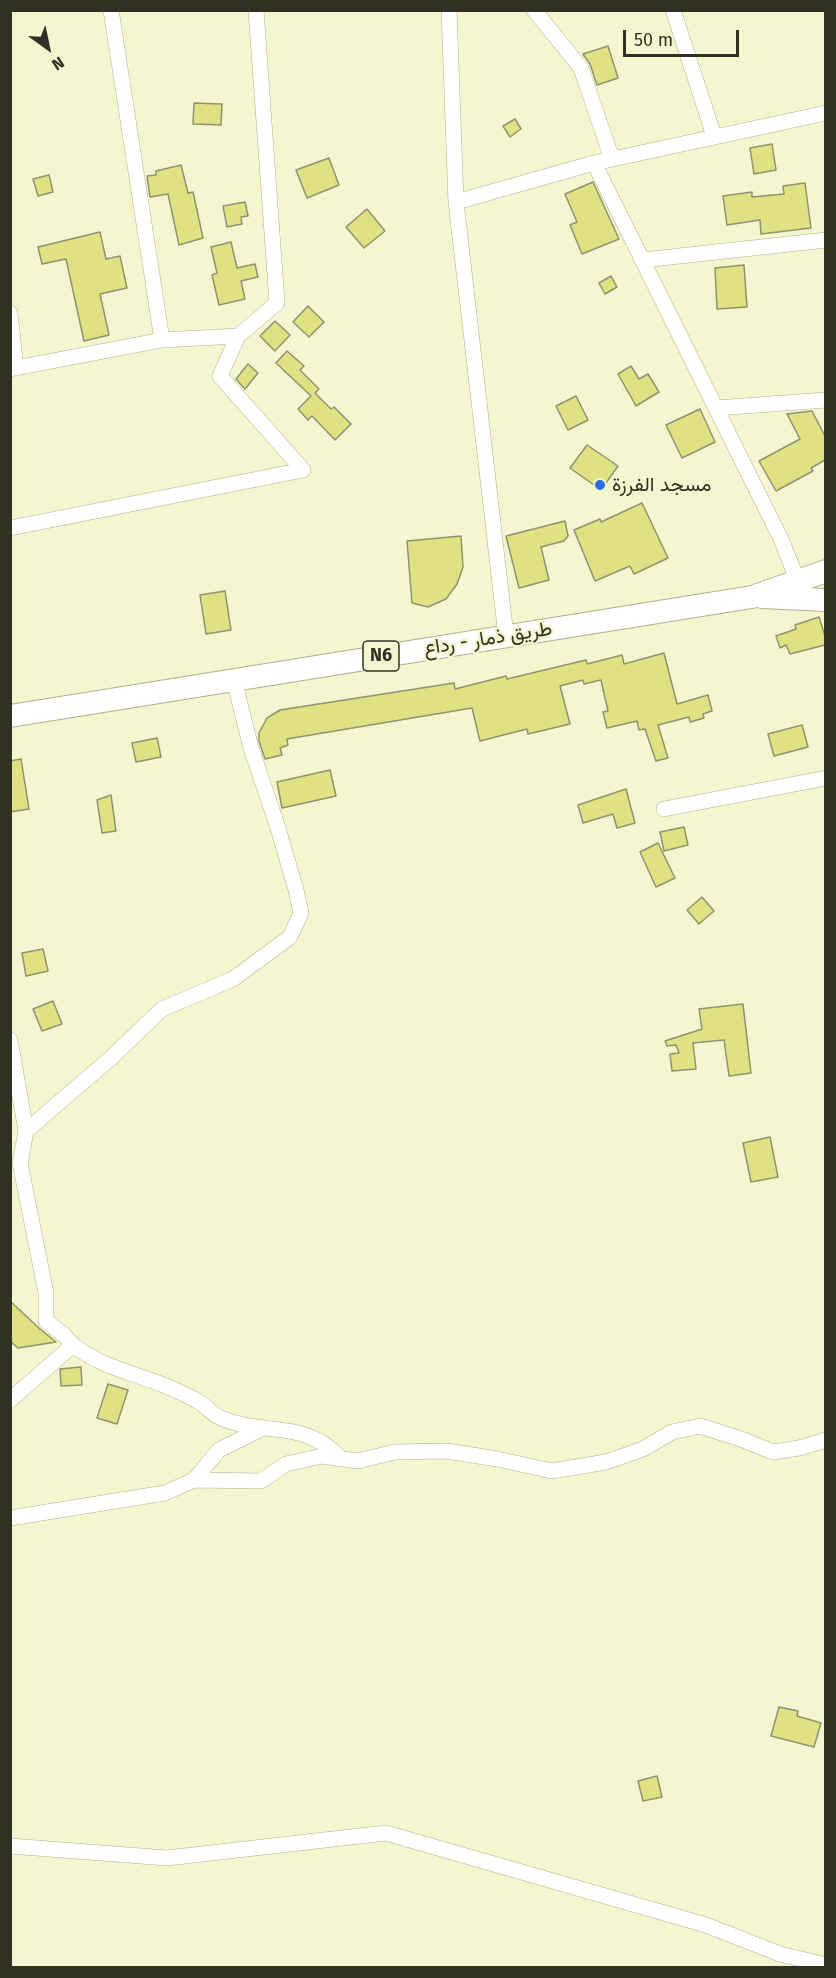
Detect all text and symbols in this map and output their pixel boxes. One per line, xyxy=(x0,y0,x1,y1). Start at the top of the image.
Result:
north arrow xyxy=(18,18,78,78)
scale bar xyxy=(626,18,742,56)
text: 50 m xyxy=(634,29,673,51)
text: N xyxy=(48,53,68,74)
place label: مسجد الفرزة xyxy=(612,473,711,497)
marker: مسجد الفرزة xyxy=(593,478,607,492)
street label: طريق ذمار - رداع xyxy=(422,617,554,661)
road number: N6 xyxy=(363,641,399,671)

